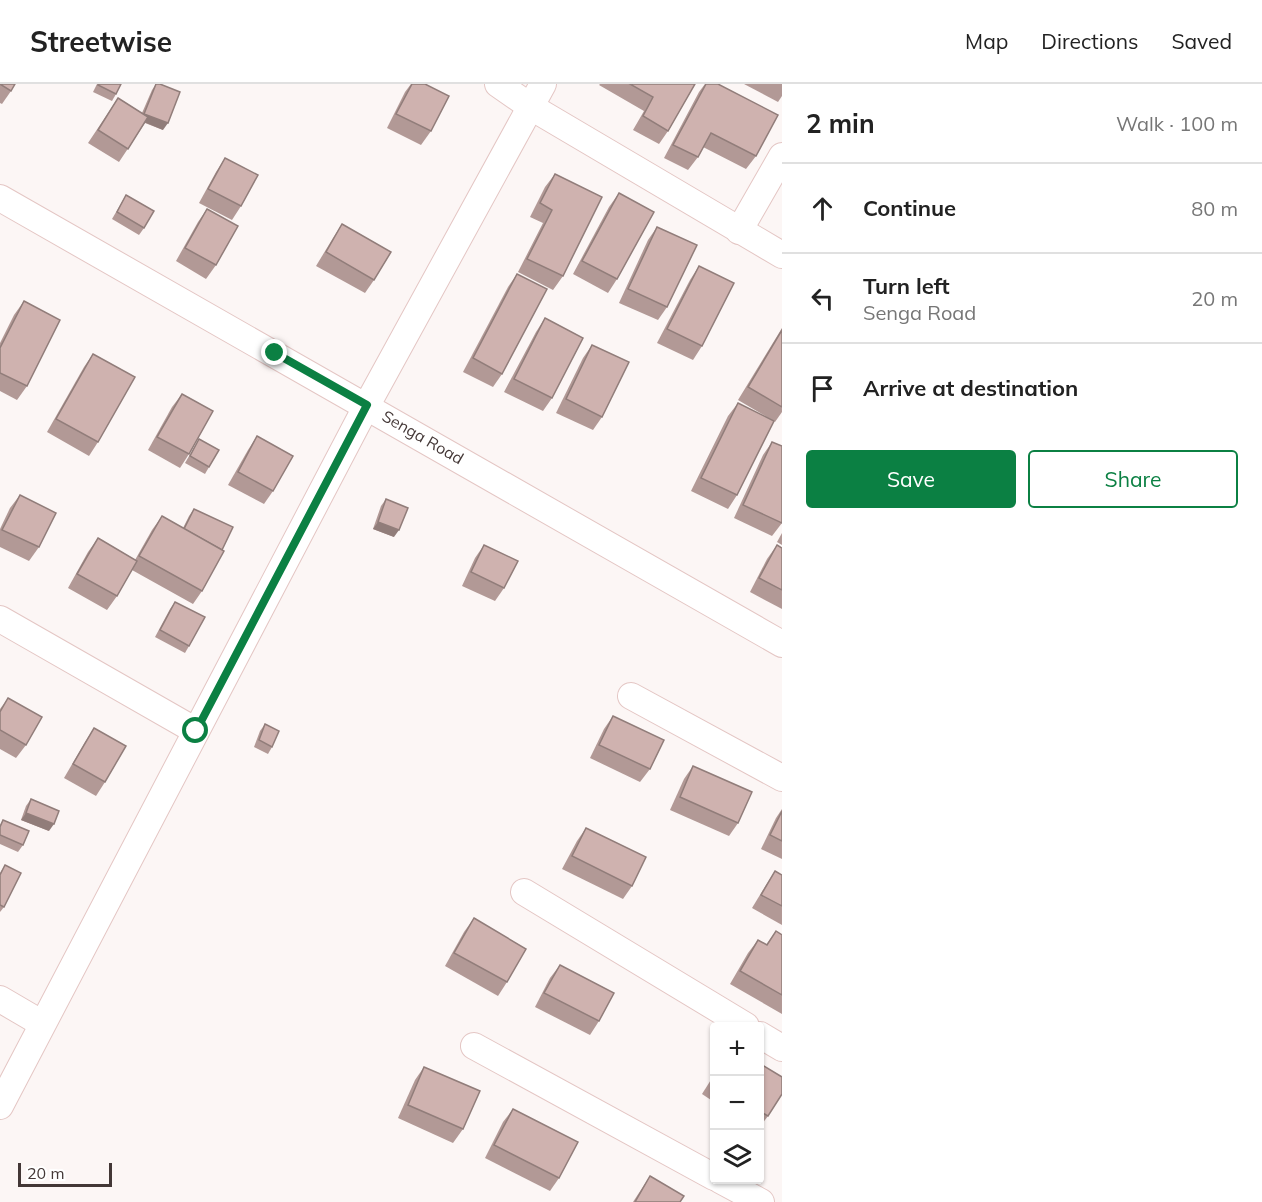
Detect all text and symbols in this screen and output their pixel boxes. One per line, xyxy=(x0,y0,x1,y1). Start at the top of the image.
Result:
text: Streetwise xyxy=(30,24,172,59)
text: Map xyxy=(965,28,1008,54)
text: Directions xyxy=(1041,28,1138,54)
text: Saved xyxy=(1171,28,1232,54)
text: 2 min xyxy=(806,107,875,140)
text: Walk · 100 m xyxy=(1116,111,1238,136)
icon: ahead xyxy=(806,192,839,225)
text: Continue xyxy=(863,194,956,222)
text: 80 m xyxy=(1191,196,1238,221)
text: Turn left xyxy=(863,272,950,300)
icon: left xyxy=(806,282,839,315)
text: 20 m xyxy=(1191,286,1238,311)
text: Senga Road xyxy=(863,300,976,325)
route end xyxy=(261,339,287,365)
icon: arrive xyxy=(806,372,839,405)
text: Arrive at destination xyxy=(863,374,1078,402)
street label: Senga Road xyxy=(379,406,467,468)
button: Save xyxy=(806,450,1016,508)
button: Share xyxy=(1028,450,1238,508)
route start xyxy=(182,717,208,743)
map controls xyxy=(710,1022,764,1184)
button: + xyxy=(710,1022,764,1076)
button: − xyxy=(710,1076,764,1130)
button: layers xyxy=(710,1130,764,1184)
scale bar xyxy=(18,1160,112,1188)
text: 20 m xyxy=(27,1163,64,1183)

